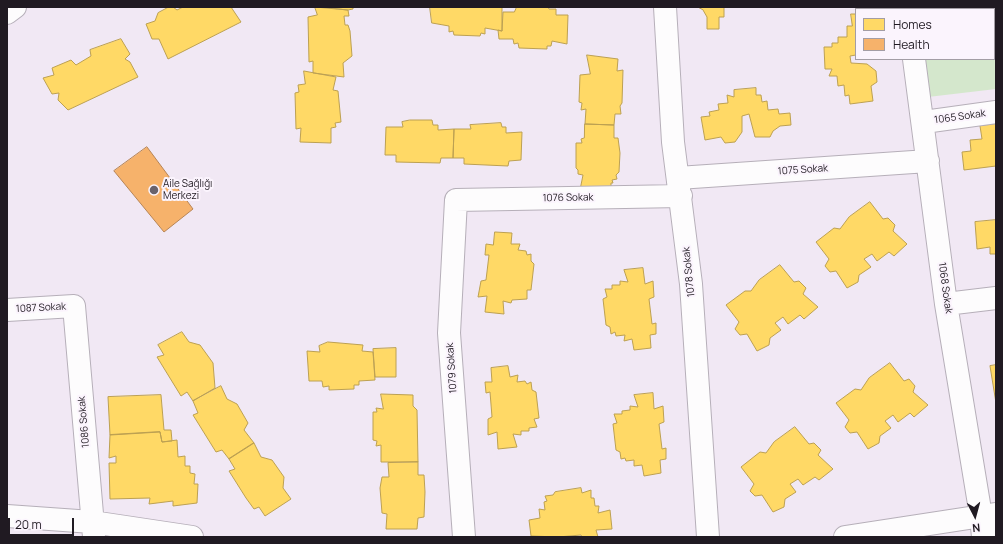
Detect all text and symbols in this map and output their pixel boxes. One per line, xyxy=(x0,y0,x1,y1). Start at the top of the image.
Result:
legend xyxy=(855,8,995,60)
text: Homes xyxy=(893,16,932,33)
text: Health xyxy=(893,36,930,53)
street label: 1065 Sokak xyxy=(934,107,986,127)
street label: 1075 Sokak xyxy=(777,162,829,178)
place label: Aile Sağlığı Merkezi xyxy=(163,178,212,202)
marker: Aile Sağlığı Merkezi xyxy=(148,184,160,196)
street label: 1076 Sokak xyxy=(543,192,593,204)
street label: 1078 Sokak xyxy=(680,246,698,298)
street label: 1068 Sokak xyxy=(935,262,955,314)
street label: 1087 Sokak xyxy=(16,301,66,315)
street label: 1079 Sokak xyxy=(444,342,460,394)
street label: 1086 Sokak xyxy=(76,396,92,448)
north arrow xyxy=(955,496,995,536)
scale bar xyxy=(10,510,76,536)
text: 20 m xyxy=(15,516,42,533)
text: N xyxy=(972,521,981,536)

